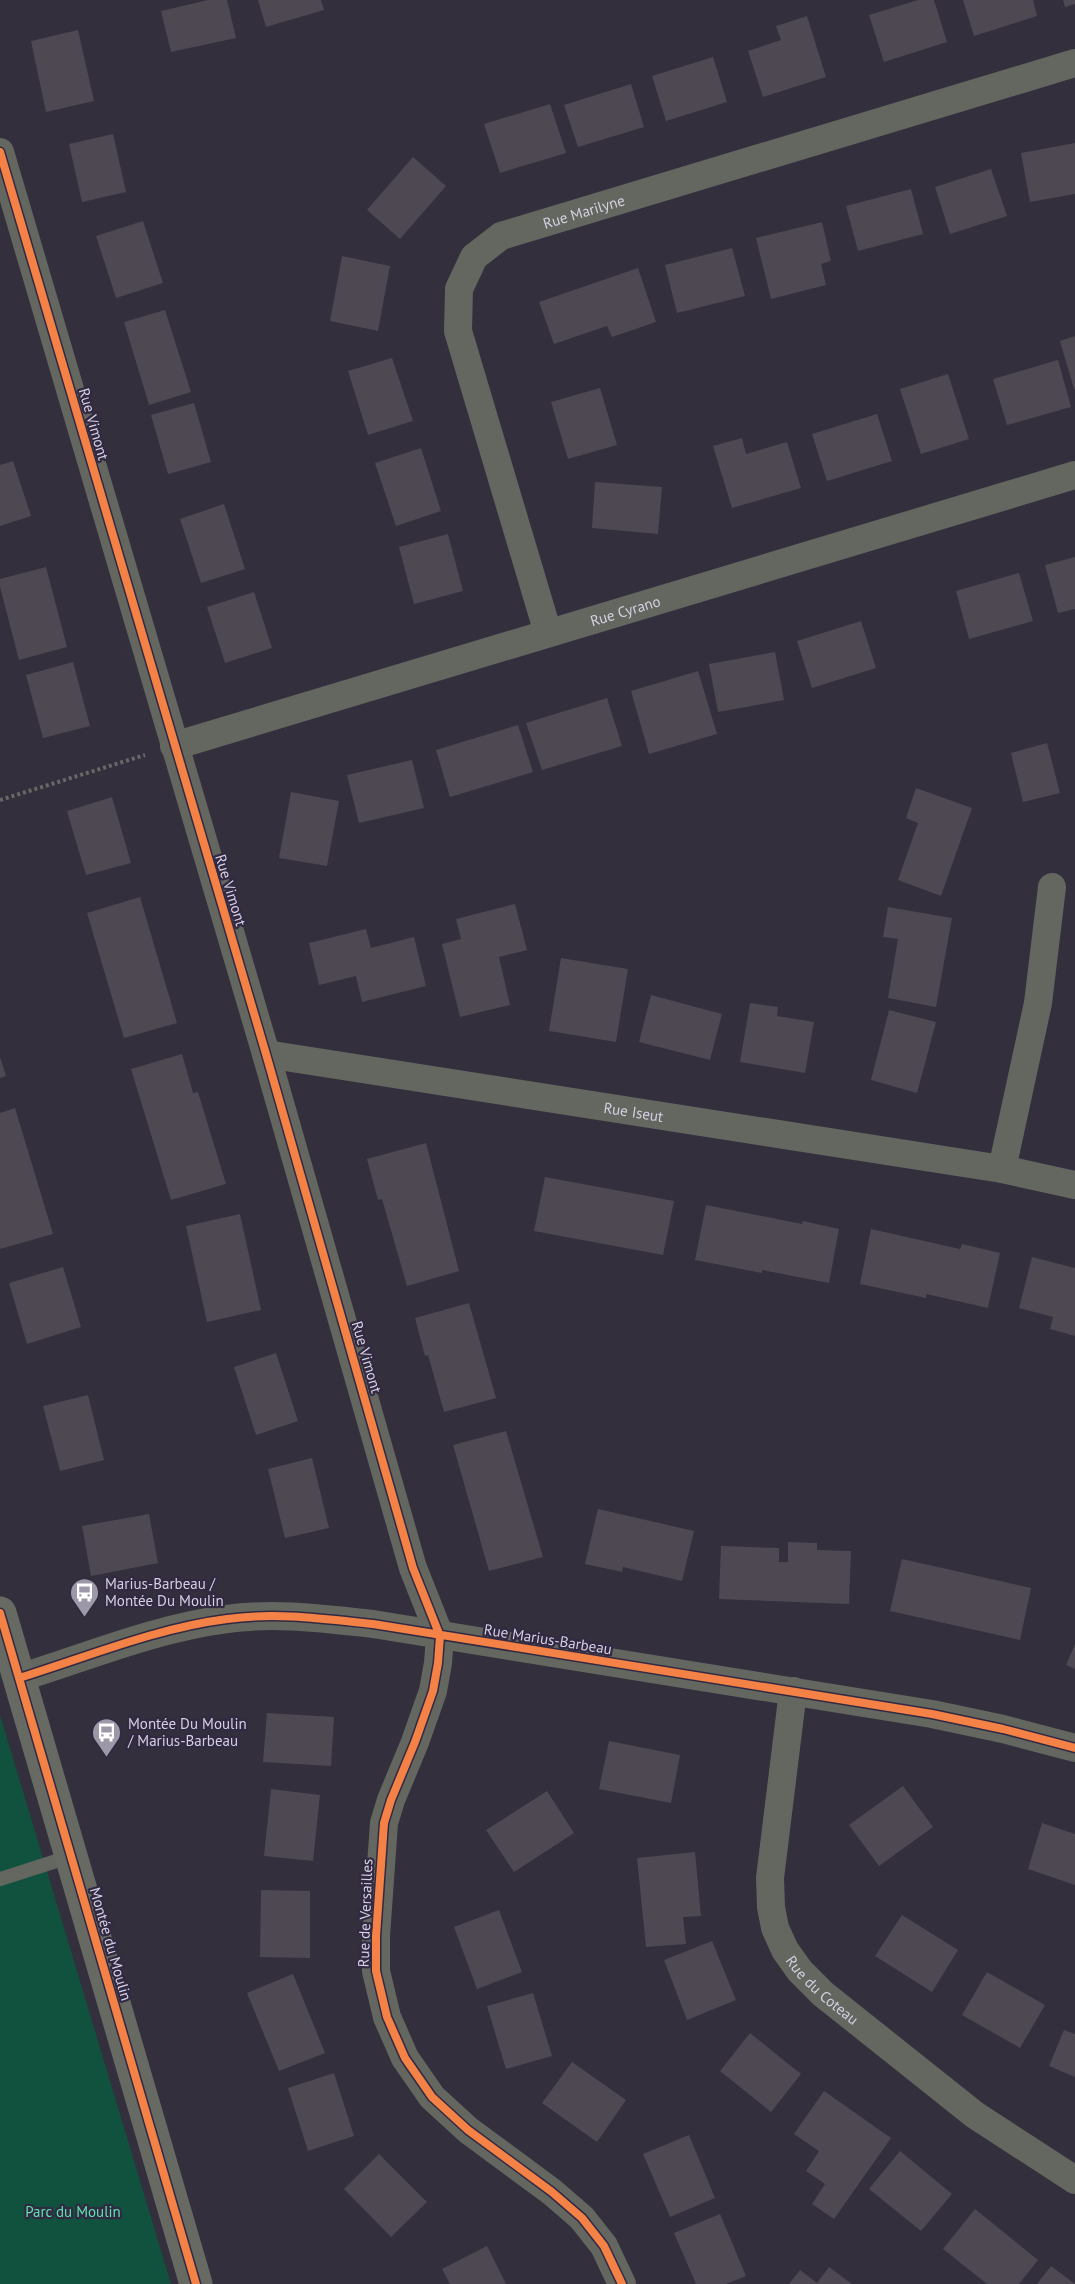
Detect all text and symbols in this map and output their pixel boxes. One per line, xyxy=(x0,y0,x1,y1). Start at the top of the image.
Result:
street label: Rue Marilyne xyxy=(541,190,627,232)
street label: Rue Vimont xyxy=(75,386,113,462)
street label: Rue Cyrano xyxy=(588,591,662,630)
street label: Rue Vimont xyxy=(211,852,251,928)
street label: Rue Iseut xyxy=(602,1097,665,1125)
street label: Rue Vimont xyxy=(348,1319,386,1395)
place label: Marius-Barbeau / Montée Du Moulin xyxy=(105,1574,224,1610)
bus stop icon: Marius-Barbeau / Montée Du Moulin xyxy=(68,1576,100,1618)
street label: Rue Marius-Barbeau xyxy=(483,1620,613,1658)
place label: Montée Du Moulin / Marius-Barbeau xyxy=(127,1714,247,1750)
bus stop icon: Montée Du Moulin / Marius-Barbeau xyxy=(91,1716,123,1758)
street label: Rue de Versailles xyxy=(354,1858,376,1968)
street label: Montée du Moulin xyxy=(86,1885,136,2003)
street label: Rue du Coteau xyxy=(782,1951,863,2028)
park label: Parc du Moulin xyxy=(25,2202,121,2221)

